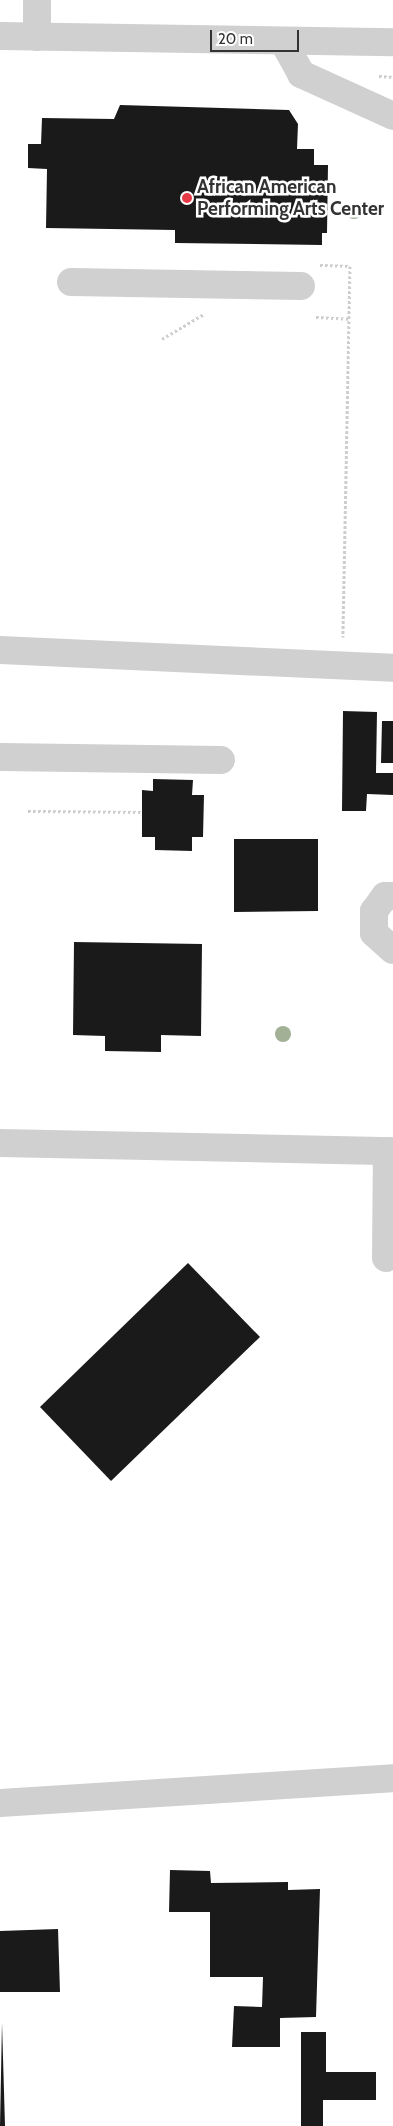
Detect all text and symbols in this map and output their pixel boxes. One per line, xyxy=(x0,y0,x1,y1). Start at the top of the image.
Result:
scale bar xyxy=(213,20,302,52)
text: 20 m xyxy=(218,30,253,48)
place label: African American Performing Arts Center xyxy=(197,176,384,220)
marker: African American Performing Arts Center xyxy=(181,192,193,204)

